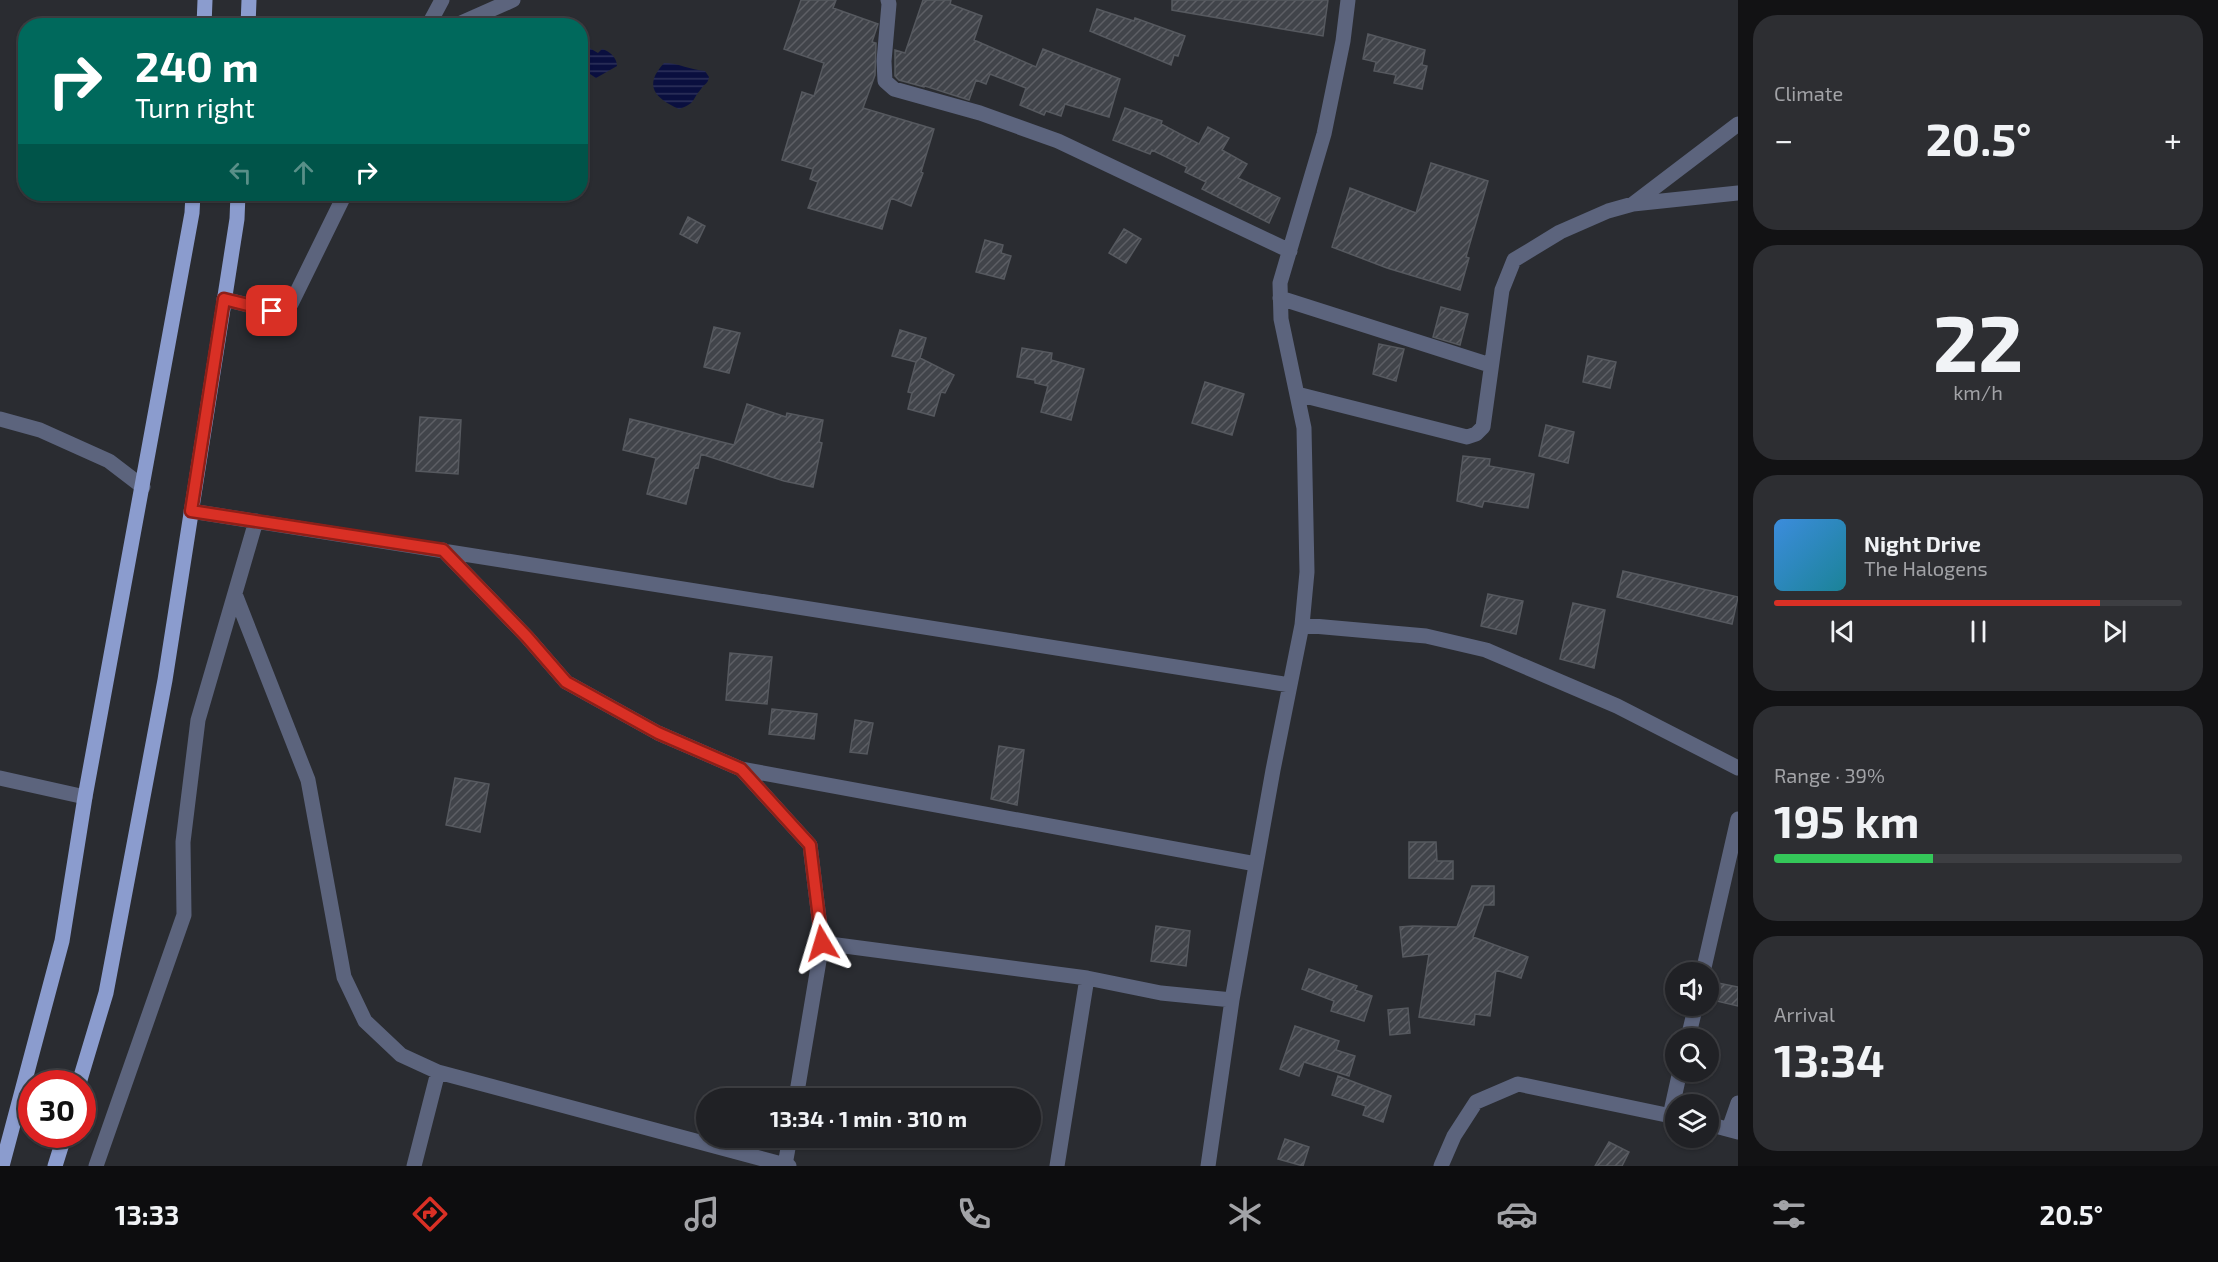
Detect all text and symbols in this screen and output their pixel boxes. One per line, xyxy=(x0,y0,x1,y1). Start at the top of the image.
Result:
text: 240 m xyxy=(135,40,259,90)
icon: right xyxy=(36,42,114,120)
text: Climate xyxy=(1774,81,1843,105)
text: Turn right xyxy=(135,91,255,123)
text: 20.5° xyxy=(1926,111,2031,165)
text: − xyxy=(1774,119,1793,159)
text: + xyxy=(2164,119,2182,159)
icon: left xyxy=(224,156,257,189)
icon: ahead xyxy=(287,156,320,189)
icon: right xyxy=(350,156,383,189)
pin xyxy=(246,285,297,336)
icon: arrive xyxy=(255,294,288,327)
text: 22 xyxy=(1933,294,2023,388)
text: km/h xyxy=(1953,380,2003,404)
text: Night Drive xyxy=(1864,530,1981,556)
text: The Halogens xyxy=(1864,556,1988,580)
icon: previous xyxy=(1826,615,1859,648)
icon: pause xyxy=(1962,615,1995,648)
icon: next xyxy=(2098,615,2131,648)
text: Range · 39% xyxy=(1774,763,1885,787)
text: 195 km xyxy=(1774,793,1919,847)
position arrow xyxy=(790,911,854,975)
map controls xyxy=(1665,962,1719,1148)
button: sound xyxy=(1665,962,1719,1016)
text: Arrival xyxy=(1774,1002,1835,1026)
button: search xyxy=(1665,1028,1719,1082)
text: 13:34 xyxy=(1774,1032,1885,1086)
speed limit sign: 30 xyxy=(18,1070,96,1148)
button: layers xyxy=(1665,1094,1719,1148)
text: 13:34 · 1 min · 310 m xyxy=(770,1105,967,1131)
icon: directions xyxy=(409,1193,451,1235)
icon: music xyxy=(681,1193,723,1235)
icon: phone xyxy=(953,1193,995,1235)
icon: climate xyxy=(1224,1193,1266,1235)
icon: car xyxy=(1496,1193,1538,1235)
icon: filters xyxy=(1768,1193,1810,1235)
text: 13:33 xyxy=(115,1198,179,1230)
text: 20.5° xyxy=(2040,1198,2103,1230)

